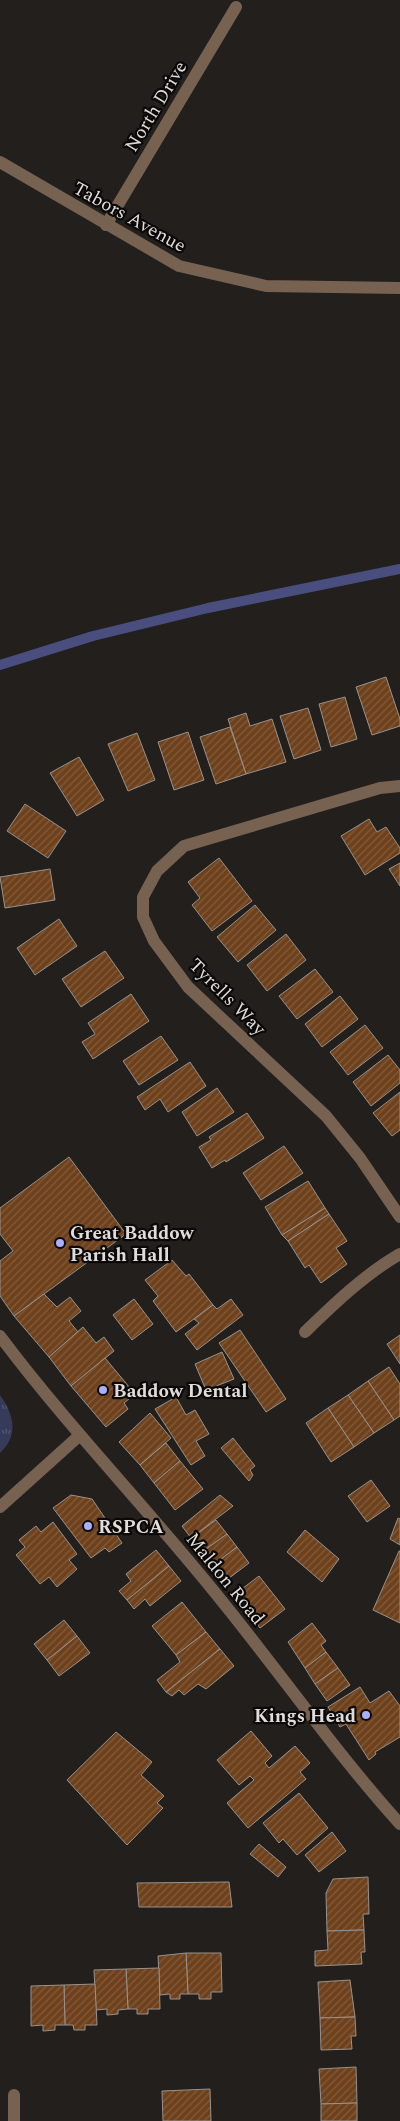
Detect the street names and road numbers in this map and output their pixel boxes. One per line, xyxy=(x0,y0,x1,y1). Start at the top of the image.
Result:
street label: North Drive xyxy=(118,56,195,158)
street label: Tabors Avenue xyxy=(67,174,191,260)
street label: Tyrells Way xyxy=(182,952,273,1043)
street label: Maldon Road xyxy=(178,1526,272,1632)

